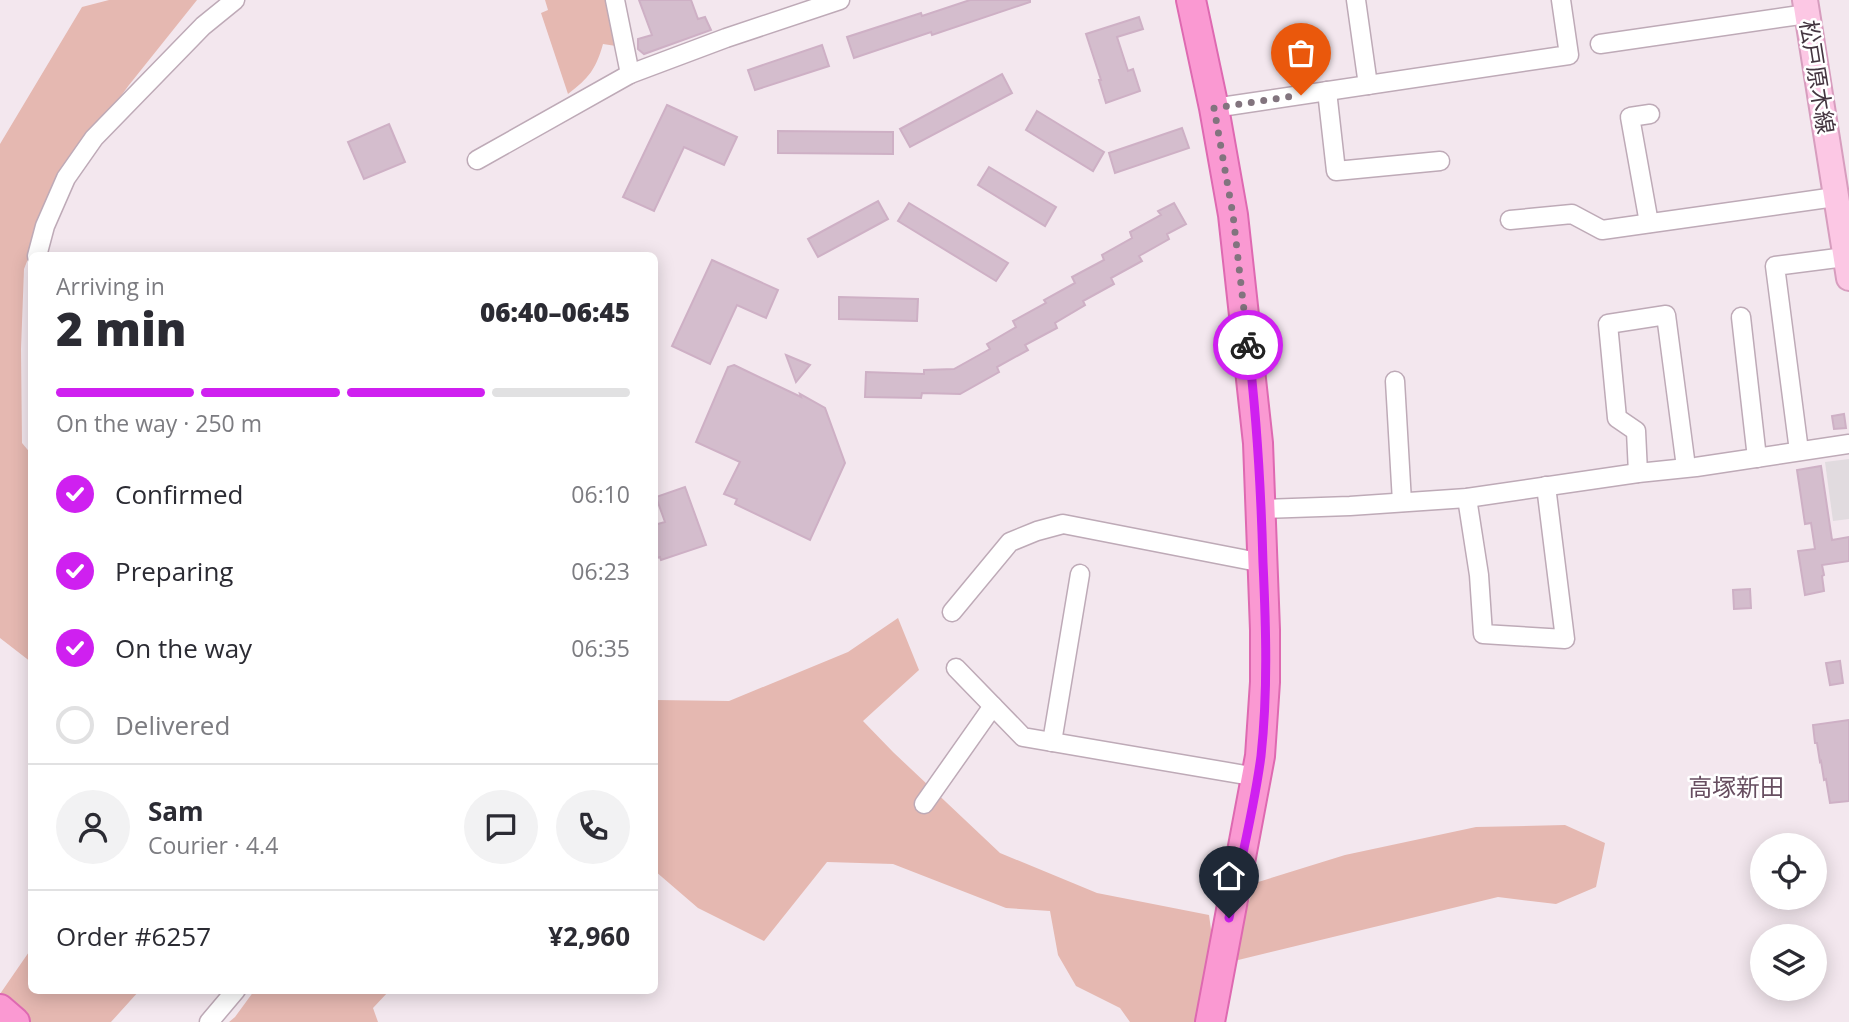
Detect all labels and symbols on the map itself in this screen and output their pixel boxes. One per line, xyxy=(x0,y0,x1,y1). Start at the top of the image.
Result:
street label: 松戸原木線 xyxy=(1793,18,1843,136)
pin xyxy=(1271,23,1331,95)
courier xyxy=(1213,310,1283,380)
district label: 高塚新田 xyxy=(1688,770,1784,803)
pin xyxy=(1199,846,1259,918)

